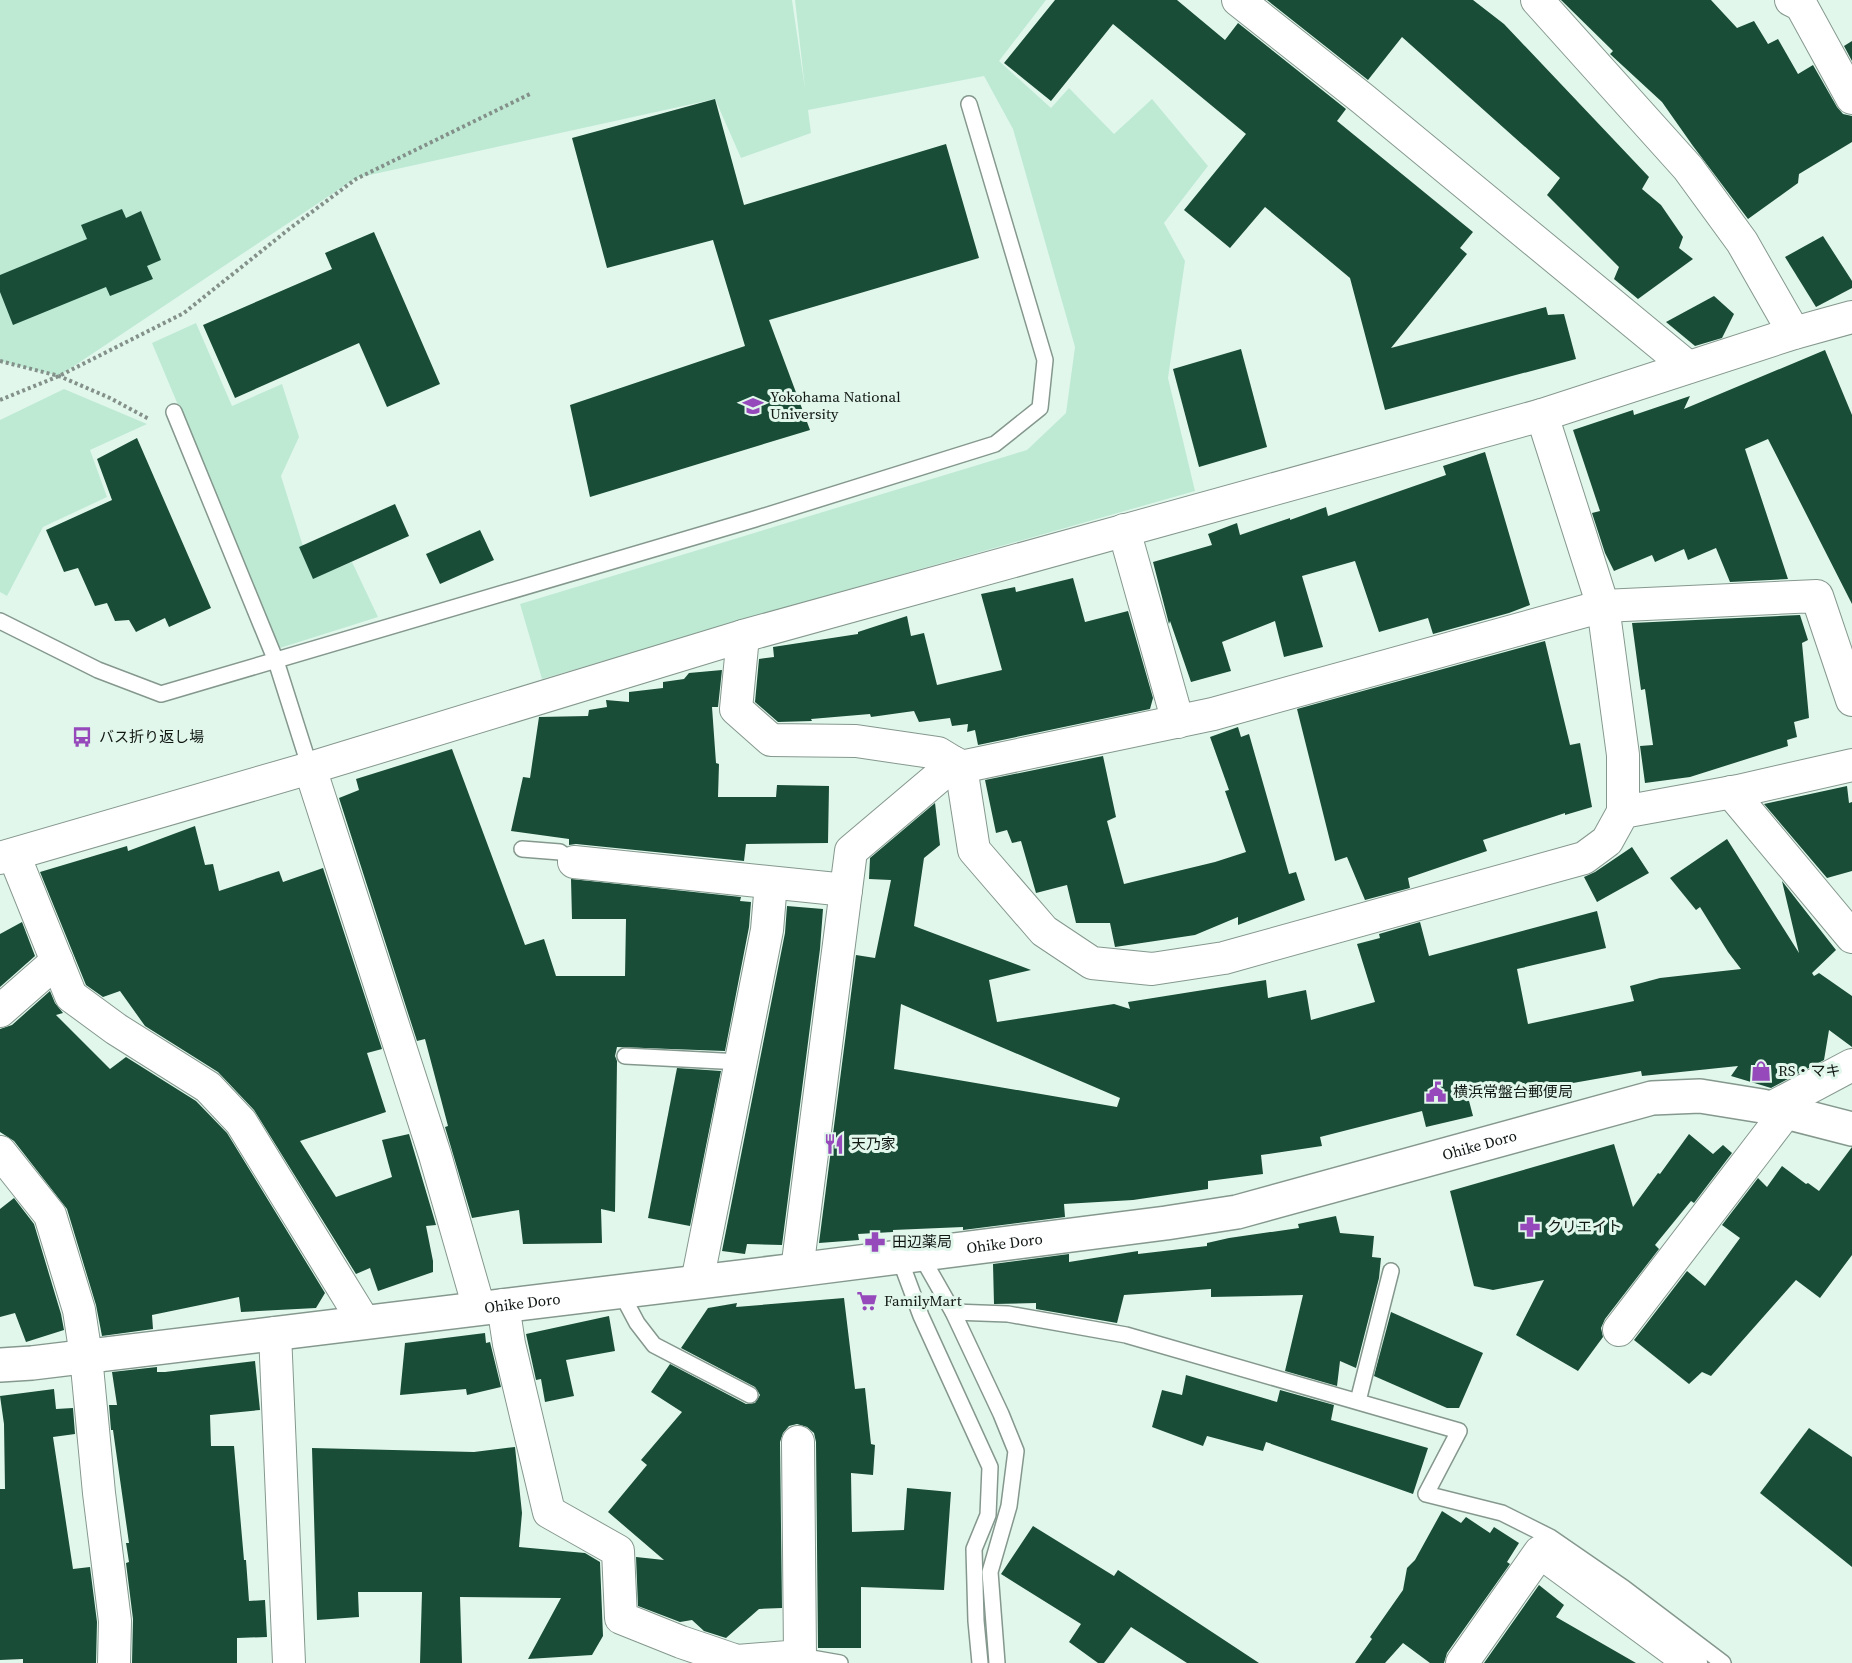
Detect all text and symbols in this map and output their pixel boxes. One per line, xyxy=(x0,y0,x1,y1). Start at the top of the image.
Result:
place label: Yokohama National University xyxy=(770,386,901,424)
school or university icon: Yokohama National University xyxy=(741,394,765,418)
bus stop icon: バス折り返し場 xyxy=(70,725,94,749)
place label: バス折り返し場 xyxy=(99,726,204,747)
shop icon: RS・マキ xyxy=(1749,1059,1773,1083)
place label: RS・マキ xyxy=(1778,1060,1840,1081)
public building icon: 横浜常盤台郵便局 xyxy=(1424,1080,1448,1104)
place label: 横浜常盤台郵便局 xyxy=(1453,1081,1573,1102)
street label: Ohike Doro xyxy=(1440,1125,1519,1165)
restaurant icon: 天乃家 xyxy=(822,1132,846,1156)
place label: 天乃家 xyxy=(851,1133,896,1154)
pharmacy icon: クリエイト xyxy=(1518,1215,1542,1239)
place label: クリエイト xyxy=(1547,1216,1622,1237)
street label: Ohike Doro xyxy=(965,1228,1044,1258)
pharmacy icon: 田辺薬局 xyxy=(863,1230,887,1254)
place label: 田辺薬局 xyxy=(892,1231,952,1252)
street label: Ohike Doro xyxy=(483,1288,562,1318)
supermarket icon: FamilyMart xyxy=(855,1289,879,1313)
place label: FamilyMart xyxy=(884,1290,962,1311)

